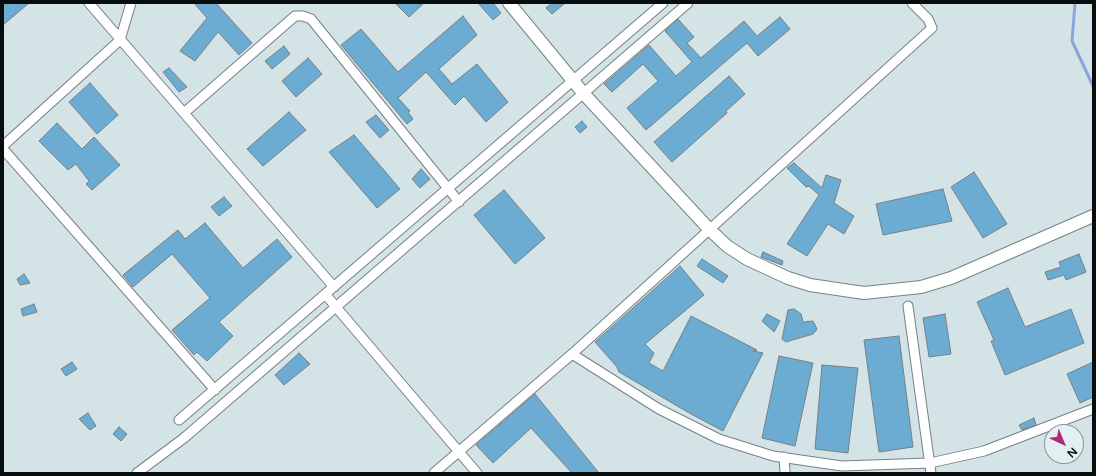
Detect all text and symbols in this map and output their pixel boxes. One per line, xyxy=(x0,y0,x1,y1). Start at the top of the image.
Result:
north arrow xyxy=(1044,424,1084,464)
text: N xyxy=(1064,445,1080,460)

